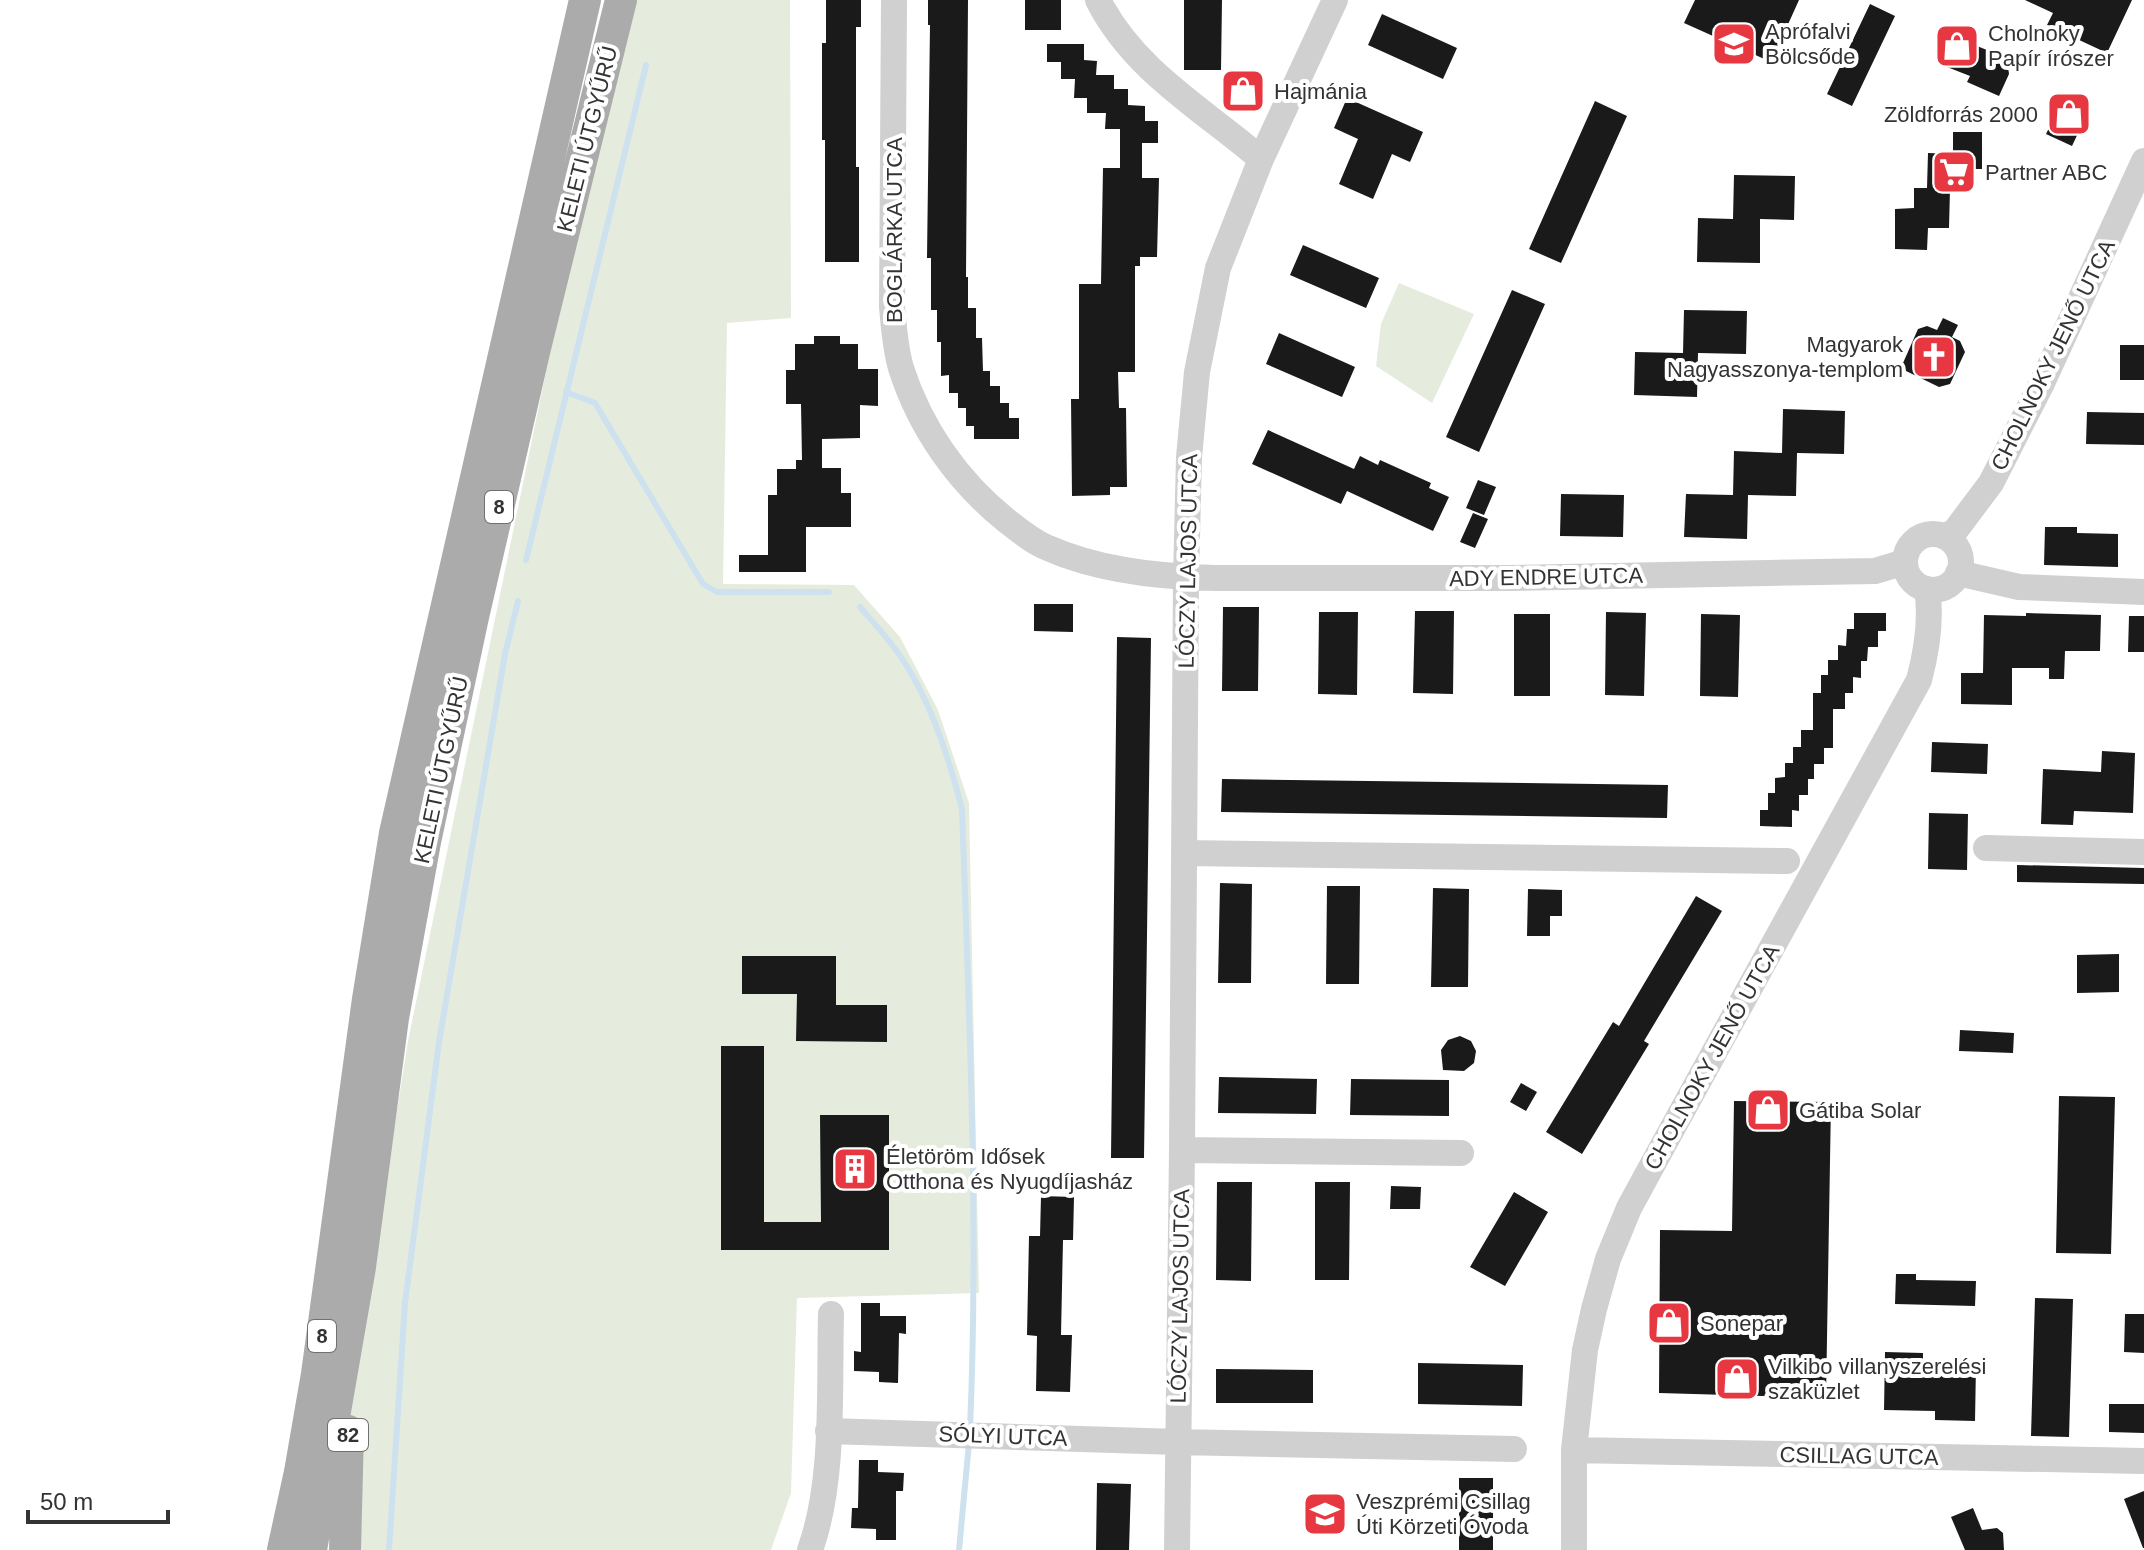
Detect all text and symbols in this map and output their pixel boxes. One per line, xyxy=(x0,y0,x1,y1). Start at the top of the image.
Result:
place label: Aprófalvi Bölcsőde xyxy=(1765,19,1856,69)
school or university icon: Aprófalvi Bölcsőde xyxy=(1710,20,1758,68)
place label: Cholnoky Papír írószer xyxy=(1988,21,2114,71)
shop icon: Cholnoky Papír írószer xyxy=(1933,22,1981,70)
street label: KELETI ÚTGYŰRŰ xyxy=(552,43,622,235)
shop icon: Hajmánia xyxy=(1219,67,1267,115)
place label: Hajmánia xyxy=(1274,79,1368,104)
shop icon: Zöldforrás 2000 xyxy=(2045,90,2093,138)
place label: Zöldforrás 2000 xyxy=(1884,102,2038,127)
street label: BOGLÁRKA UTCA xyxy=(882,137,907,323)
supermarket icon: Partner ABC xyxy=(1930,148,1978,196)
place label: Partner ABC xyxy=(1985,160,2107,185)
street label: CHOLNOKY JENŐ UTCA xyxy=(1986,235,2120,475)
place label: Magyarok Nagyasszonya-templom xyxy=(1667,332,1904,382)
church icon: Magyarok Nagyasszonya-templom xyxy=(1910,333,1958,381)
street label: LÓCZY LAJOS UTCA xyxy=(1174,453,1202,669)
road number: 8 xyxy=(485,491,513,523)
street label: ADY ENDRE UTCA xyxy=(1449,563,1644,591)
street label: KELETI ÚTGYŰRŰ xyxy=(409,674,473,866)
street label: CHOLNOKY JENŐ UTCA xyxy=(1640,940,1785,1174)
shop icon: Gátiba Solar xyxy=(1744,1086,1792,1134)
place label: Gátiba Solar xyxy=(1799,1098,1921,1123)
place label: Életöröm Idősek Otthona és Nyugdíjasház xyxy=(886,1144,1133,1194)
building icon: Életöröm Idősek Otthona és Nyugdíjasház xyxy=(831,1145,879,1193)
street label: LÓCZY LAJOS UTCA xyxy=(1166,1188,1194,1404)
shop icon: Sonepar xyxy=(1645,1299,1693,1347)
place label: Sonepar xyxy=(1700,1311,1783,1336)
road number: 8 xyxy=(308,1320,336,1352)
place label: Vilkibo villanyszerelési szaküzlet xyxy=(1768,1354,1986,1404)
shop icon: Vilkibo villanyszerelési szaküzlet xyxy=(1713,1355,1761,1403)
road number: 82 xyxy=(328,1419,368,1451)
street label: SÓLYI UTCA xyxy=(938,1421,1068,1451)
street label: CSILLAG UTCA xyxy=(1779,1442,1939,1470)
scale bar xyxy=(28,1474,168,1524)
text: 50 m xyxy=(40,1488,93,1515)
place label: Veszprémi Csillag Úti Körzeti Óvoda xyxy=(1356,1489,1531,1539)
school or university icon: Veszprémi Csillag Úti Körzeti Óvoda xyxy=(1301,1490,1349,1538)

